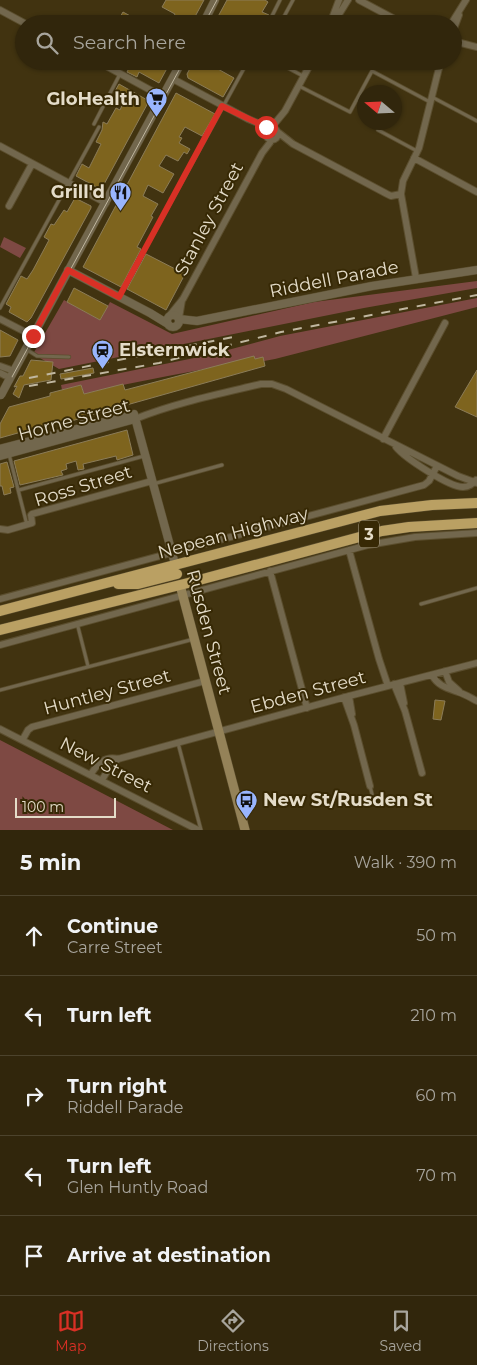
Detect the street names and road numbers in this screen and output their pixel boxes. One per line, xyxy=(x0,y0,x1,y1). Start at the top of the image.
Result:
street label: Stanley Street xyxy=(170,159,248,279)
street label: Riddell Parade xyxy=(268,256,401,302)
street label: Horne Street xyxy=(16,394,132,446)
street label: Ross Street xyxy=(31,461,135,511)
street label: Nepean Highway xyxy=(155,502,311,564)
road number: 3 xyxy=(359,520,379,548)
street label: Rusden Street xyxy=(182,567,236,697)
street label: Huntley Street xyxy=(41,664,173,720)
street label: Ebden Street xyxy=(248,666,368,718)
street label: New Street xyxy=(56,732,156,798)

